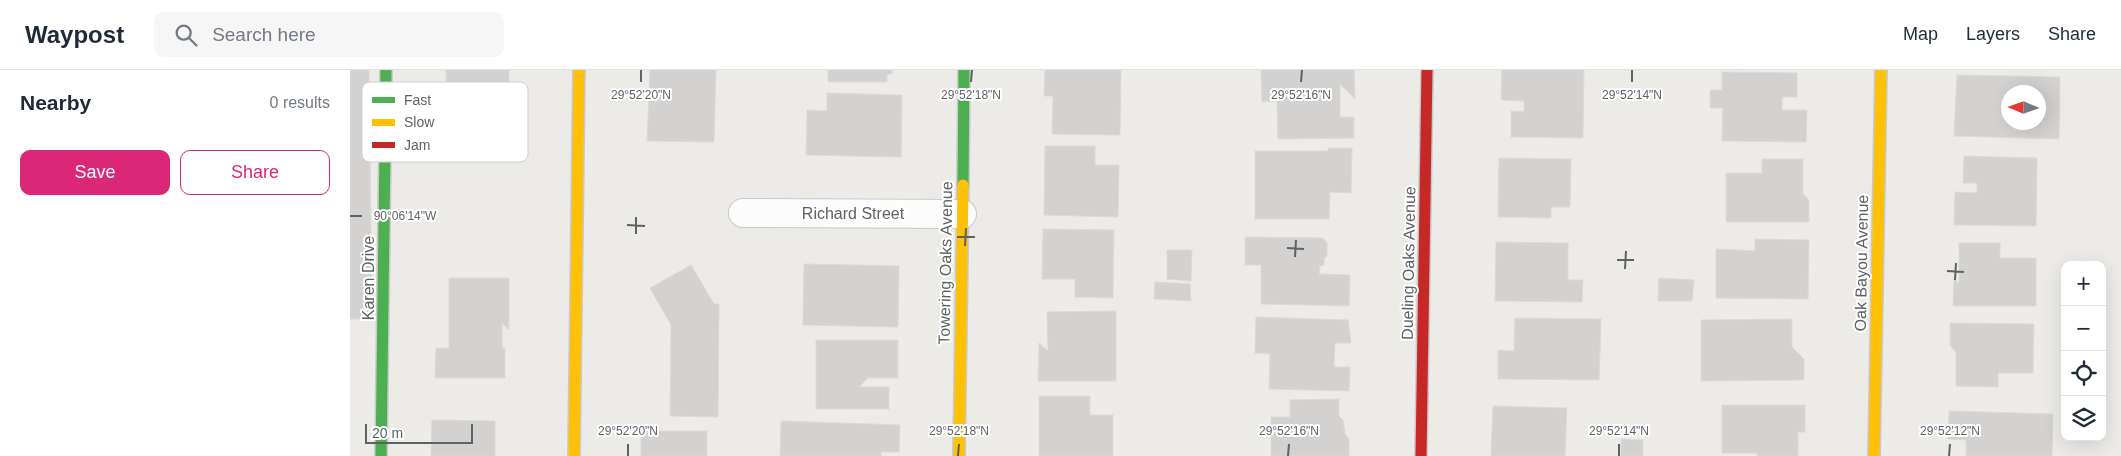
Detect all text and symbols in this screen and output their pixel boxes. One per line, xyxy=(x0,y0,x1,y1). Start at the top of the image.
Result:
search box xyxy=(154,12,504,57)
text: Waypost xyxy=(25,21,124,48)
icon: search xyxy=(172,21,200,49)
text: Search here xyxy=(212,24,316,45)
text: Map xyxy=(1903,24,1938,44)
text: Layers xyxy=(1966,24,2020,44)
text: Share xyxy=(2048,24,2096,44)
legend xyxy=(362,82,528,162)
north arrow xyxy=(2001,85,2046,130)
text: 29°52'20"N xyxy=(611,88,671,102)
text: 29°52'18"N xyxy=(941,88,1001,102)
text: 29°52'16"N xyxy=(1271,88,1331,102)
text: 29°52'14"N xyxy=(1602,88,1662,102)
text: Nearby xyxy=(20,91,91,114)
text: Fast xyxy=(404,92,431,108)
text: 0 results xyxy=(270,94,330,111)
text: Slow xyxy=(404,114,435,130)
text: Jam xyxy=(404,137,430,153)
button: Save xyxy=(20,150,170,195)
button: Share xyxy=(180,150,330,195)
street label: Towering Oaks Avenue xyxy=(936,181,955,345)
street label: Dueling Oaks Avenue xyxy=(1399,186,1418,340)
street label: Oak Bayou Avenue xyxy=(1852,194,1871,331)
street label: Richard Street xyxy=(802,205,905,222)
text: 90°06'14"W xyxy=(374,209,437,223)
street label: Karen Drive xyxy=(360,236,377,320)
map controls xyxy=(2061,261,2106,441)
button: + xyxy=(2061,261,2106,306)
button: − xyxy=(2061,306,2106,351)
button: locate xyxy=(2061,351,2106,396)
button: layers xyxy=(2061,396,2106,441)
scale bar xyxy=(365,421,472,444)
text: 29°52'20"N xyxy=(598,424,658,438)
text: 29°52'18"N xyxy=(929,424,989,438)
text: 29°52'16"N xyxy=(1259,424,1319,438)
text: 29°52'14"N xyxy=(1589,424,1649,438)
text: 29°52'12"N xyxy=(1920,424,1980,438)
text: 20 m xyxy=(372,425,403,441)

